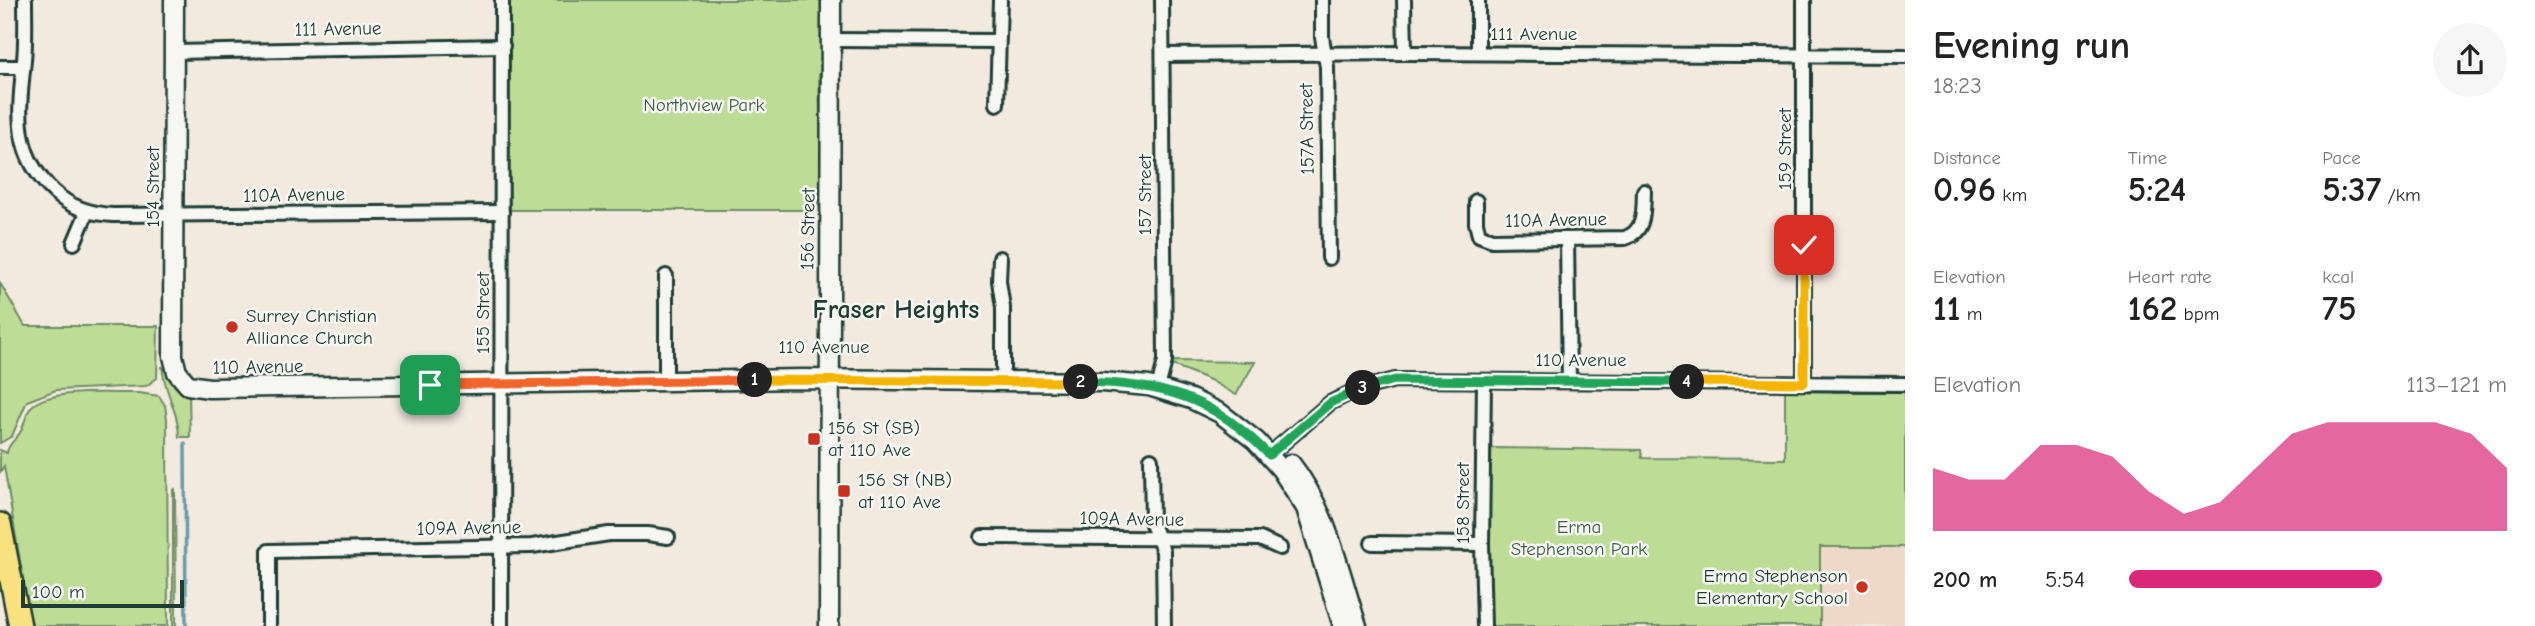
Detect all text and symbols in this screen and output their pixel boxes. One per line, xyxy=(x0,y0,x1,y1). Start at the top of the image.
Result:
street label: 111 Avenue xyxy=(294,17,382,41)
street label: 111 Avenue xyxy=(1491,23,1577,45)
button: share xyxy=(2433,23,2507,97)
text: Evening run xyxy=(1933,24,2130,68)
text: 18:23 xyxy=(1933,72,1982,99)
street label: 157A Street xyxy=(1295,82,1319,175)
park label: Northview Park xyxy=(643,94,766,116)
street label: 159 Street xyxy=(1774,108,1796,190)
street label: 154 Street xyxy=(142,146,164,227)
text: Distance xyxy=(1933,147,2001,169)
text: Time xyxy=(2128,147,2167,169)
text: Pace xyxy=(2322,147,2361,169)
street label: 157 Street xyxy=(1134,154,1156,235)
text: 0.96 xyxy=(1933,169,1996,210)
text: 5:24 xyxy=(2128,169,2186,210)
text: 5:37 xyxy=(2322,169,2381,210)
street label: 110A Avenue xyxy=(243,183,345,207)
text: km xyxy=(1996,184,2027,206)
text: /km xyxy=(2381,184,2421,206)
street label: 156 Street xyxy=(796,187,820,270)
street label: 110A Avenue xyxy=(1505,208,1607,232)
pin xyxy=(1774,215,1834,275)
icon: check xyxy=(1785,226,1823,264)
text: Elevation xyxy=(1933,266,2006,288)
text: Heart rate xyxy=(2128,266,2211,288)
text: kcal xyxy=(2322,266,2354,288)
street label: 155 Street xyxy=(472,271,494,354)
text: 11 xyxy=(1933,288,1961,329)
text: 162 xyxy=(2128,288,2177,329)
text: 75 xyxy=(2322,288,2357,329)
district label: Fraser Heights xyxy=(813,295,979,325)
text: m xyxy=(1961,303,1983,325)
text: bpm xyxy=(2177,303,2219,325)
place label: Surrey Christian Alliance Church xyxy=(246,305,377,349)
marker: Surrey Christian Alliance Church xyxy=(224,319,240,335)
street label: 110 Avenue xyxy=(779,336,869,358)
street label: 110 Avenue xyxy=(1536,349,1626,371)
street label: 110 Avenue xyxy=(212,355,304,379)
pin xyxy=(400,355,460,415)
pin: 1 xyxy=(738,362,772,398)
pin: 2 xyxy=(1064,364,1098,400)
pin: 4 xyxy=(1670,364,1704,400)
icon: arrive xyxy=(411,366,449,404)
text: 1 xyxy=(751,368,758,390)
text: 2 xyxy=(1076,370,1085,392)
pin: 3 xyxy=(1346,370,1380,406)
text: 4 xyxy=(1682,370,1691,392)
text: Elevation xyxy=(1933,371,2021,398)
text: 113–121 m xyxy=(2406,371,2507,398)
text: 3 xyxy=(1358,376,1367,398)
place label: 156 St (SB) at 110 Ave xyxy=(828,417,920,461)
marker: 156 St (SB) at 110 Ave xyxy=(806,431,822,447)
street label: 158 Street xyxy=(1452,462,1474,544)
place label: 156 St (NB) at 110 Ave xyxy=(858,469,952,513)
marker: 156 St (NB) at 110 Ave xyxy=(836,483,852,499)
street label: 109A Avenue xyxy=(1080,507,1184,531)
street label: 109A Avenue xyxy=(417,516,521,540)
park label: Erma Stephenson Park xyxy=(1511,516,1648,560)
place label: Erma Stephenson Elementary School xyxy=(1696,565,1848,609)
text: 200 m xyxy=(1933,566,1997,593)
text: 5:54 xyxy=(2045,566,2085,593)
scale bar xyxy=(21,577,184,609)
marker: Erma Stephenson Elementary School xyxy=(1854,579,1870,595)
text: 100 m xyxy=(32,581,85,603)

